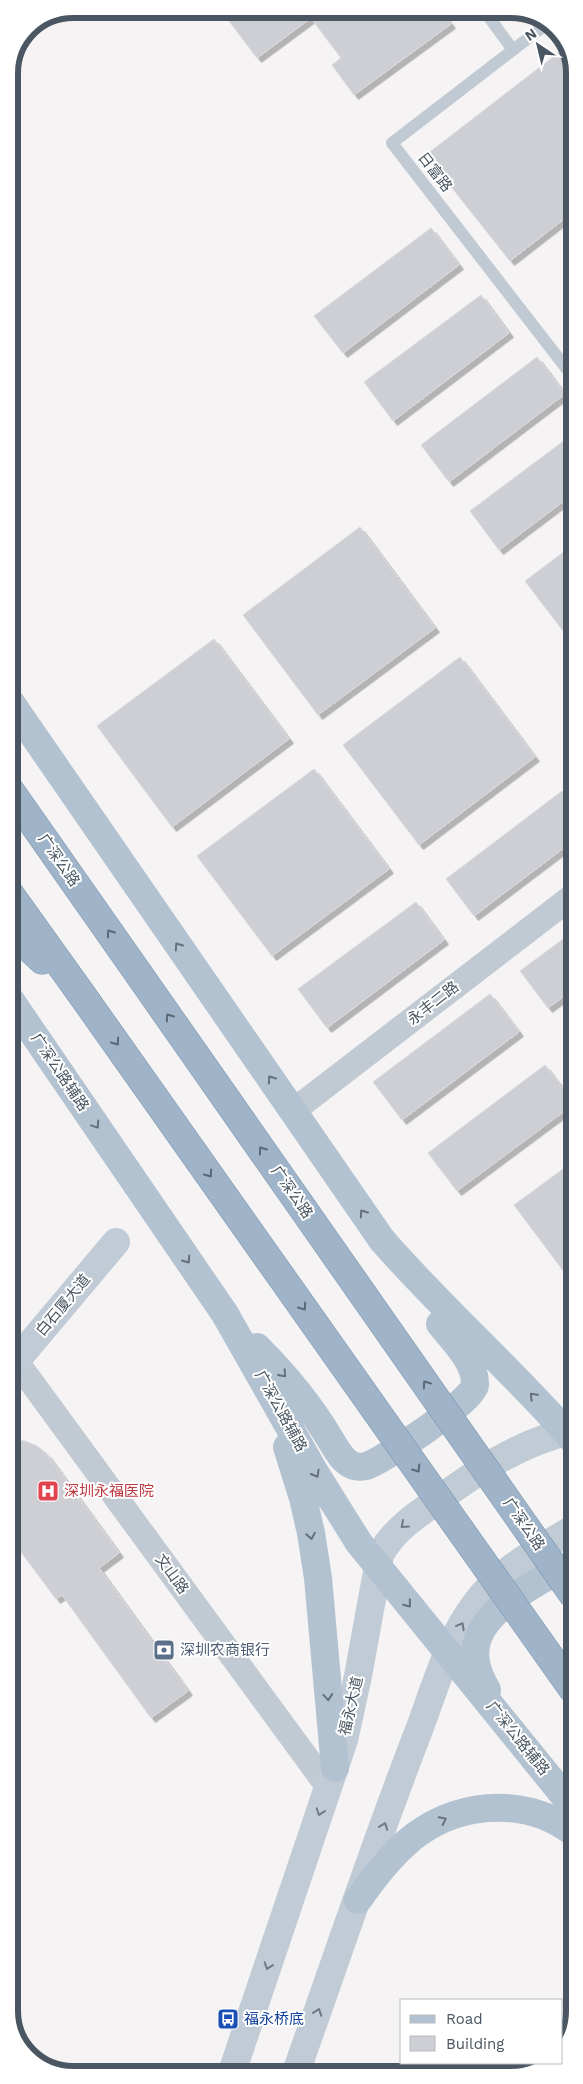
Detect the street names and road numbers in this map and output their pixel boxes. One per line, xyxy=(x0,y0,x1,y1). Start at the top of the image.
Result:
street label: 日富路 xyxy=(414,149,456,195)
street label: 广深公路 xyxy=(34,830,84,890)
street label: 永丰二路 xyxy=(404,977,462,1029)
street label: 广深公路辅路 xyxy=(27,1030,93,1114)
street label: 广深公路 xyxy=(267,1162,317,1222)
street label: 白石厦大道 xyxy=(32,1270,94,1340)
street label: 广深公路辅路 xyxy=(251,1367,311,1455)
street label: 广深公路 xyxy=(499,1494,549,1554)
street label: 文山路 xyxy=(151,1551,193,1597)
street label: 福永大道 xyxy=(335,1675,367,1737)
street label: 广深公路辅路 xyxy=(483,1697,553,1779)

